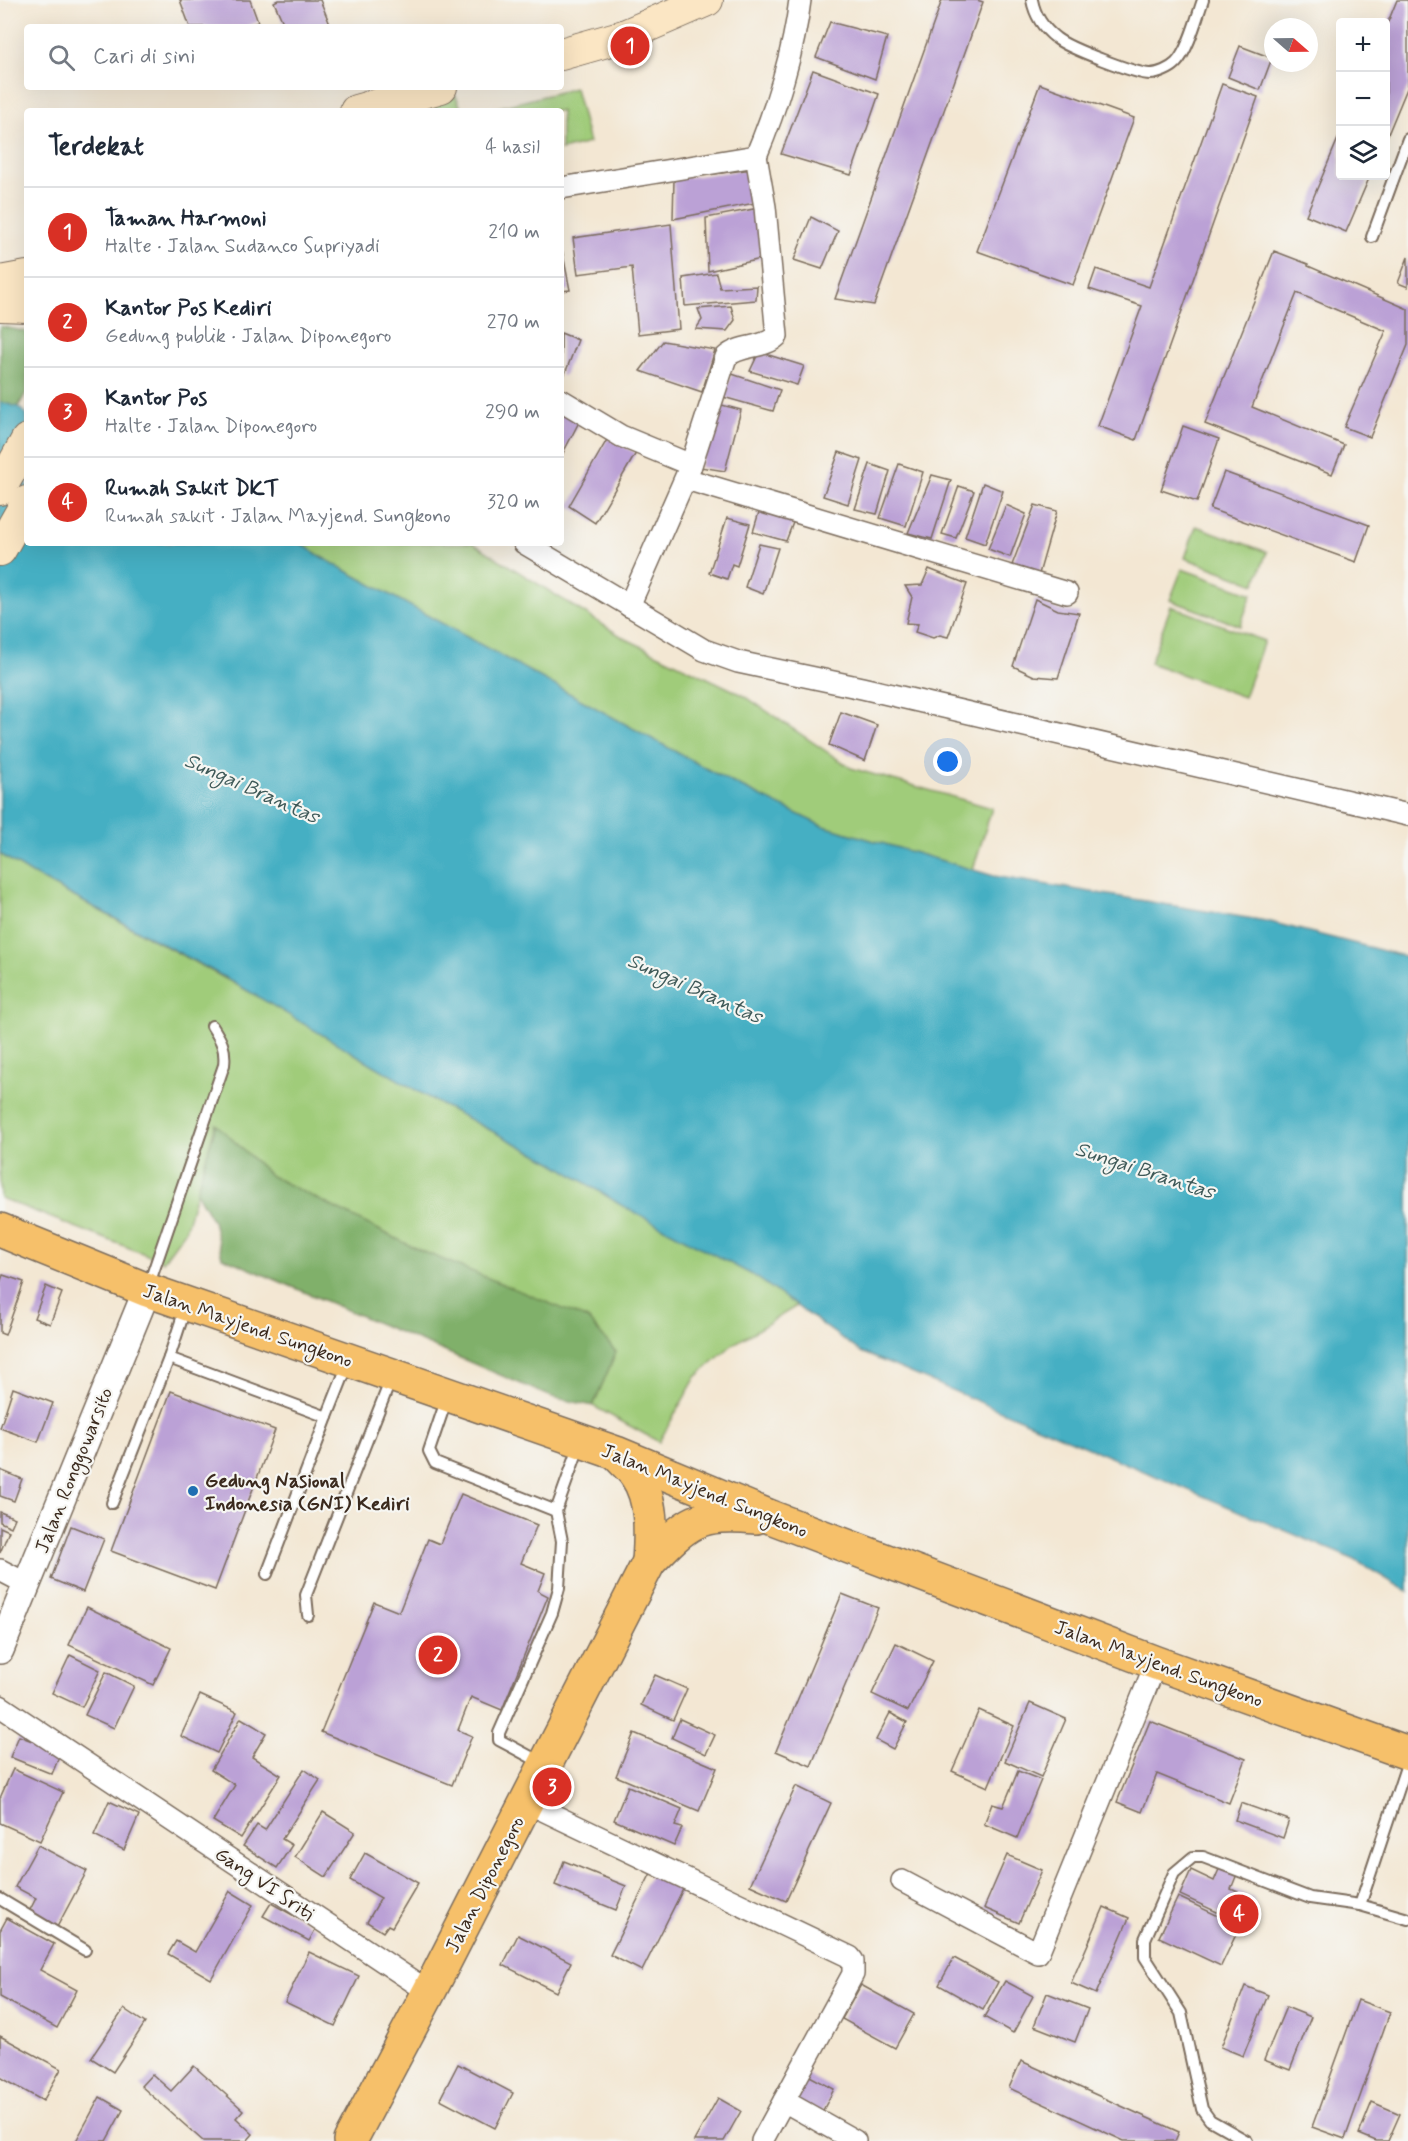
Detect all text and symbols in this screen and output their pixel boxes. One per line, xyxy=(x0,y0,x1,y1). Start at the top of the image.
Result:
north arrow xyxy=(1264,18,1318,72)
map controls xyxy=(1336,18,1390,180)
button: + xyxy=(1336,18,1390,72)
search box xyxy=(24,24,564,90)
pin: 1 xyxy=(610,24,650,68)
icon: search xyxy=(45,41,78,74)
text: Cari di sini xyxy=(93,43,195,71)
button: − xyxy=(1336,72,1390,126)
button: layers xyxy=(1336,126,1390,180)
text: Terdekat xyxy=(48,130,144,164)
text: 4 hasil xyxy=(485,134,540,161)
text: Taman Harmoni xyxy=(105,205,267,233)
text: 1 xyxy=(63,219,72,246)
text: 210 m xyxy=(488,219,540,246)
text: Halte · Jalan Sudanco Supriyadi xyxy=(105,233,380,260)
text: Kantor Pos Kediri xyxy=(105,295,272,323)
text: 2 xyxy=(63,309,72,336)
text: 270 m xyxy=(487,309,540,336)
text: Gedung publik · Jalan Diponegoro xyxy=(105,323,392,350)
text: Kantor Pos xyxy=(105,385,207,413)
text: 3 xyxy=(63,399,72,426)
text: 290 m xyxy=(485,399,540,426)
text: Halte · Jalan Diponegoro xyxy=(105,413,317,440)
text: Rumah Sakit DKT xyxy=(105,475,279,503)
text: 4 xyxy=(62,489,73,516)
text: 320 m xyxy=(487,489,540,516)
text: Rumah sakit · Jalan Mayjend. Sungkono xyxy=(105,503,451,530)
water label: Sungai Brantas xyxy=(179,747,326,834)
your location xyxy=(933,747,962,776)
water label: Sungai Brantas xyxy=(622,947,769,1034)
water label: Sungai Brantas xyxy=(1071,1135,1220,1209)
street label: Jalan Mayjend. Sungkono xyxy=(139,1278,356,1376)
street label: Jalan Ronggowarsito xyxy=(29,1384,121,1558)
street label: Jalan Mayjend. Sungkono xyxy=(597,1438,811,1546)
place label: Gedung Nasional Indonesia (GNI) Kediri xyxy=(205,1468,410,1518)
marker: Gedung Nasional Indonesia (GNI) Kediri xyxy=(186,1484,200,1498)
street label: Jalan Mayjend. Sungkono xyxy=(1050,1614,1266,1716)
pin: 2 xyxy=(418,1632,458,1678)
pin: 3 xyxy=(532,1764,572,1810)
street label: Jalan Diponegoro xyxy=(439,1812,531,1958)
street label: Gang VI Sriti xyxy=(209,1841,319,1928)
pin: 4 xyxy=(1220,1892,1258,1936)

